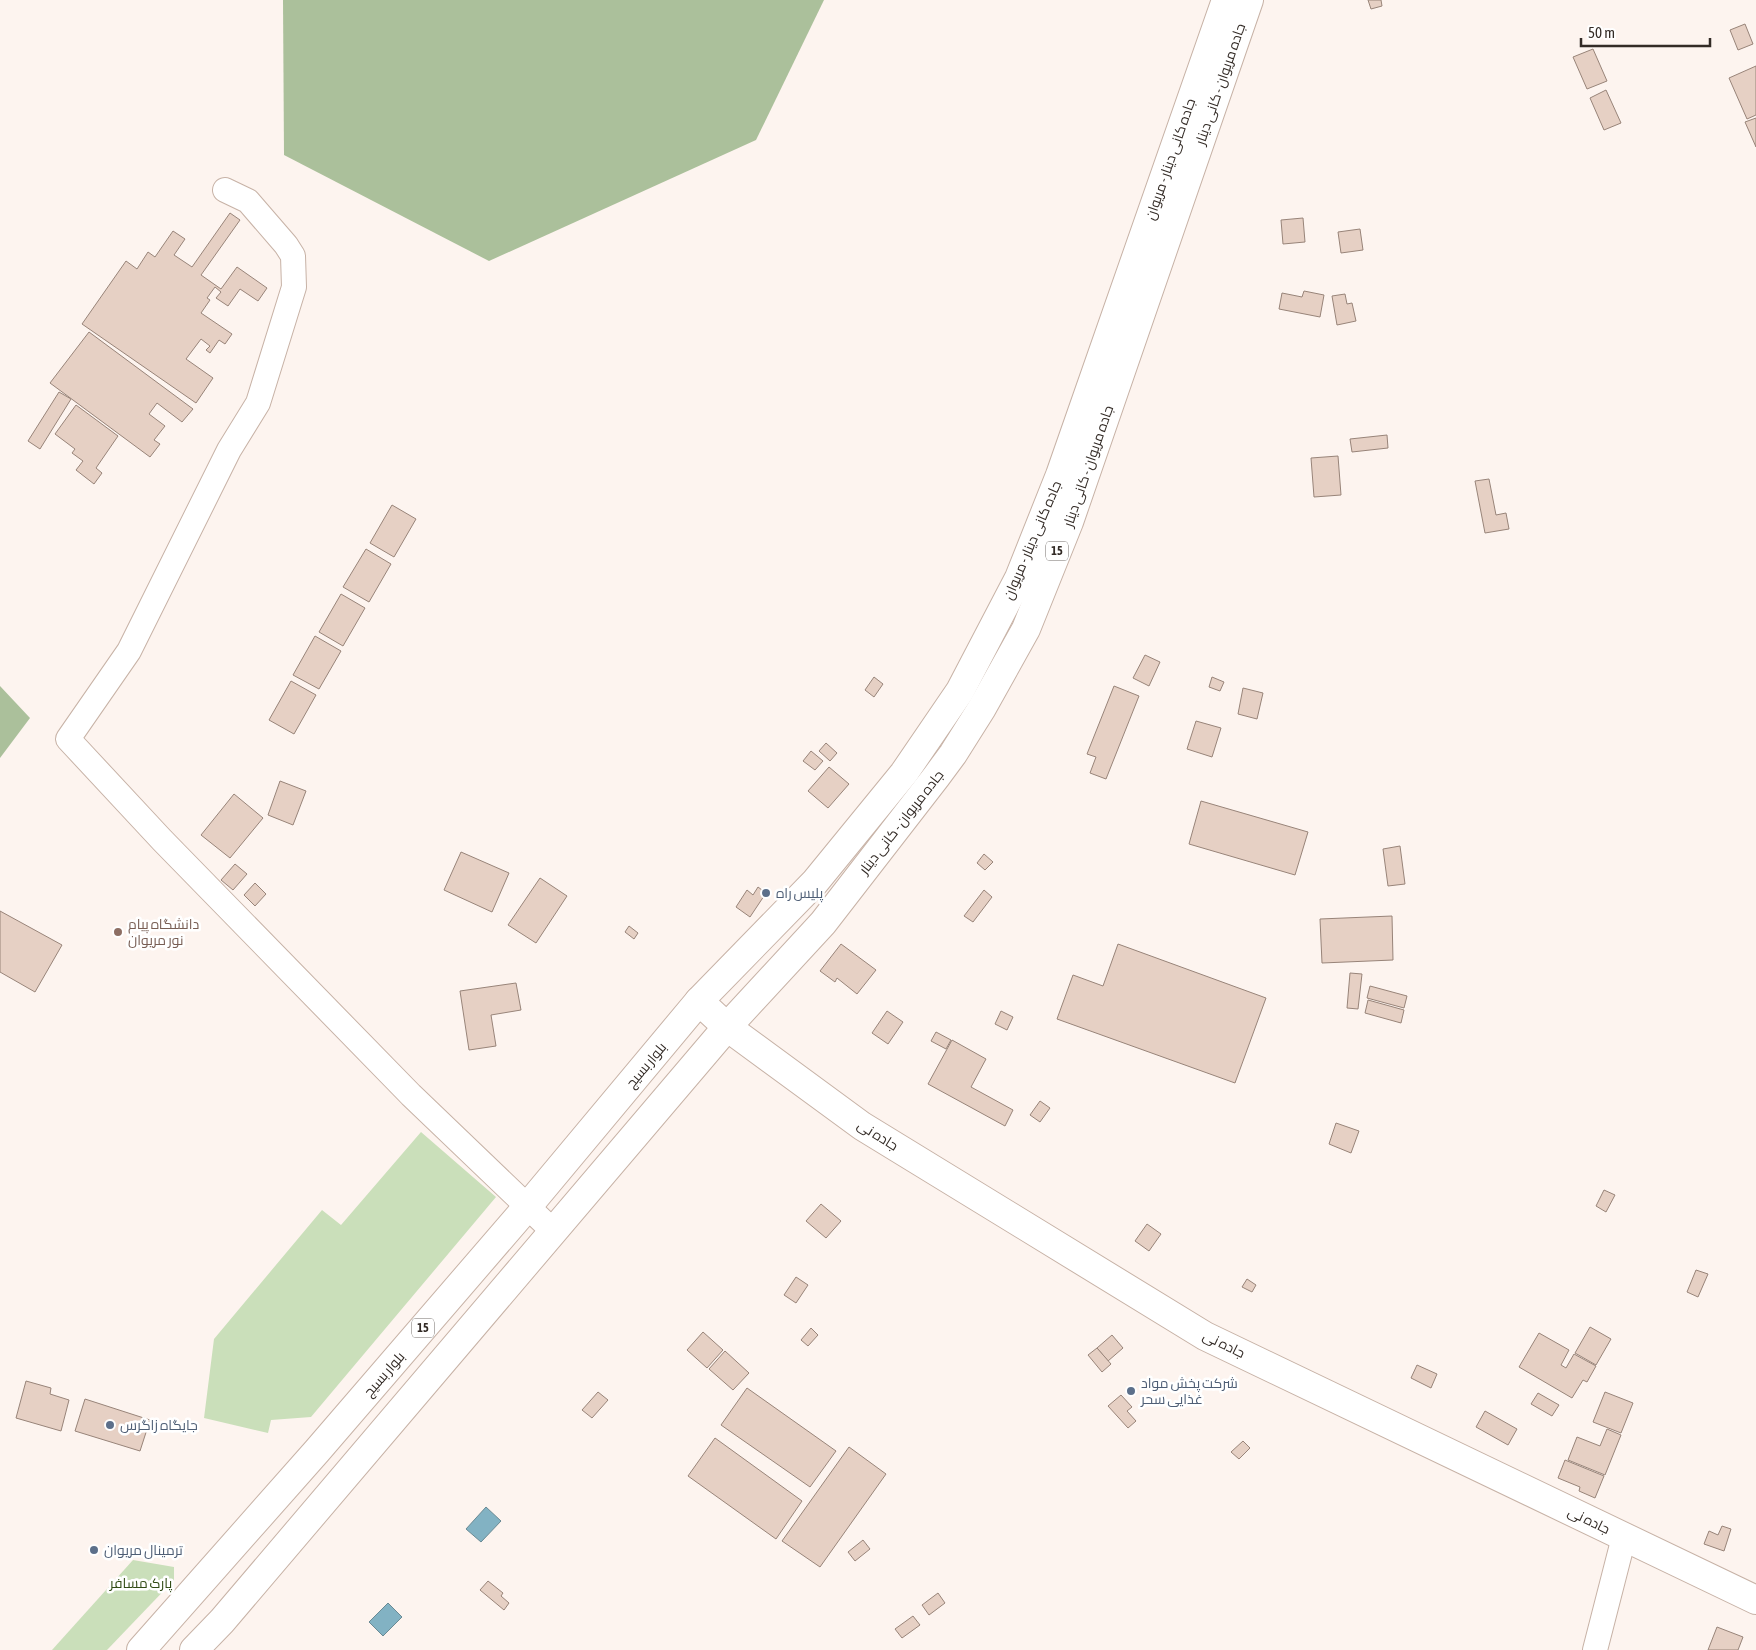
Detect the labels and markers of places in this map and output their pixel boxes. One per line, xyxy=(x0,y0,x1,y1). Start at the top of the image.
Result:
place label: پلیس راه xyxy=(776,885,823,903)
marker: پلیس راه xyxy=(760,887,772,899)
place label: دانشگاه پیام نور مریوان xyxy=(128,916,199,948)
marker: دانشگاه پیام نور مریوان xyxy=(112,926,124,938)
place label: شرکت پخش مواد غذایی سحر xyxy=(1140,1375,1238,1407)
marker: شرکت پخش مواد غذایی سحر xyxy=(1125,1385,1137,1397)
place label: جایگاه زاگرس xyxy=(120,1417,198,1433)
marker: جایگاه زاگرس xyxy=(104,1419,116,1431)
place label: ترمینال مریوان xyxy=(104,1542,183,1559)
marker: ترمینال مریوان xyxy=(88,1544,100,1556)

